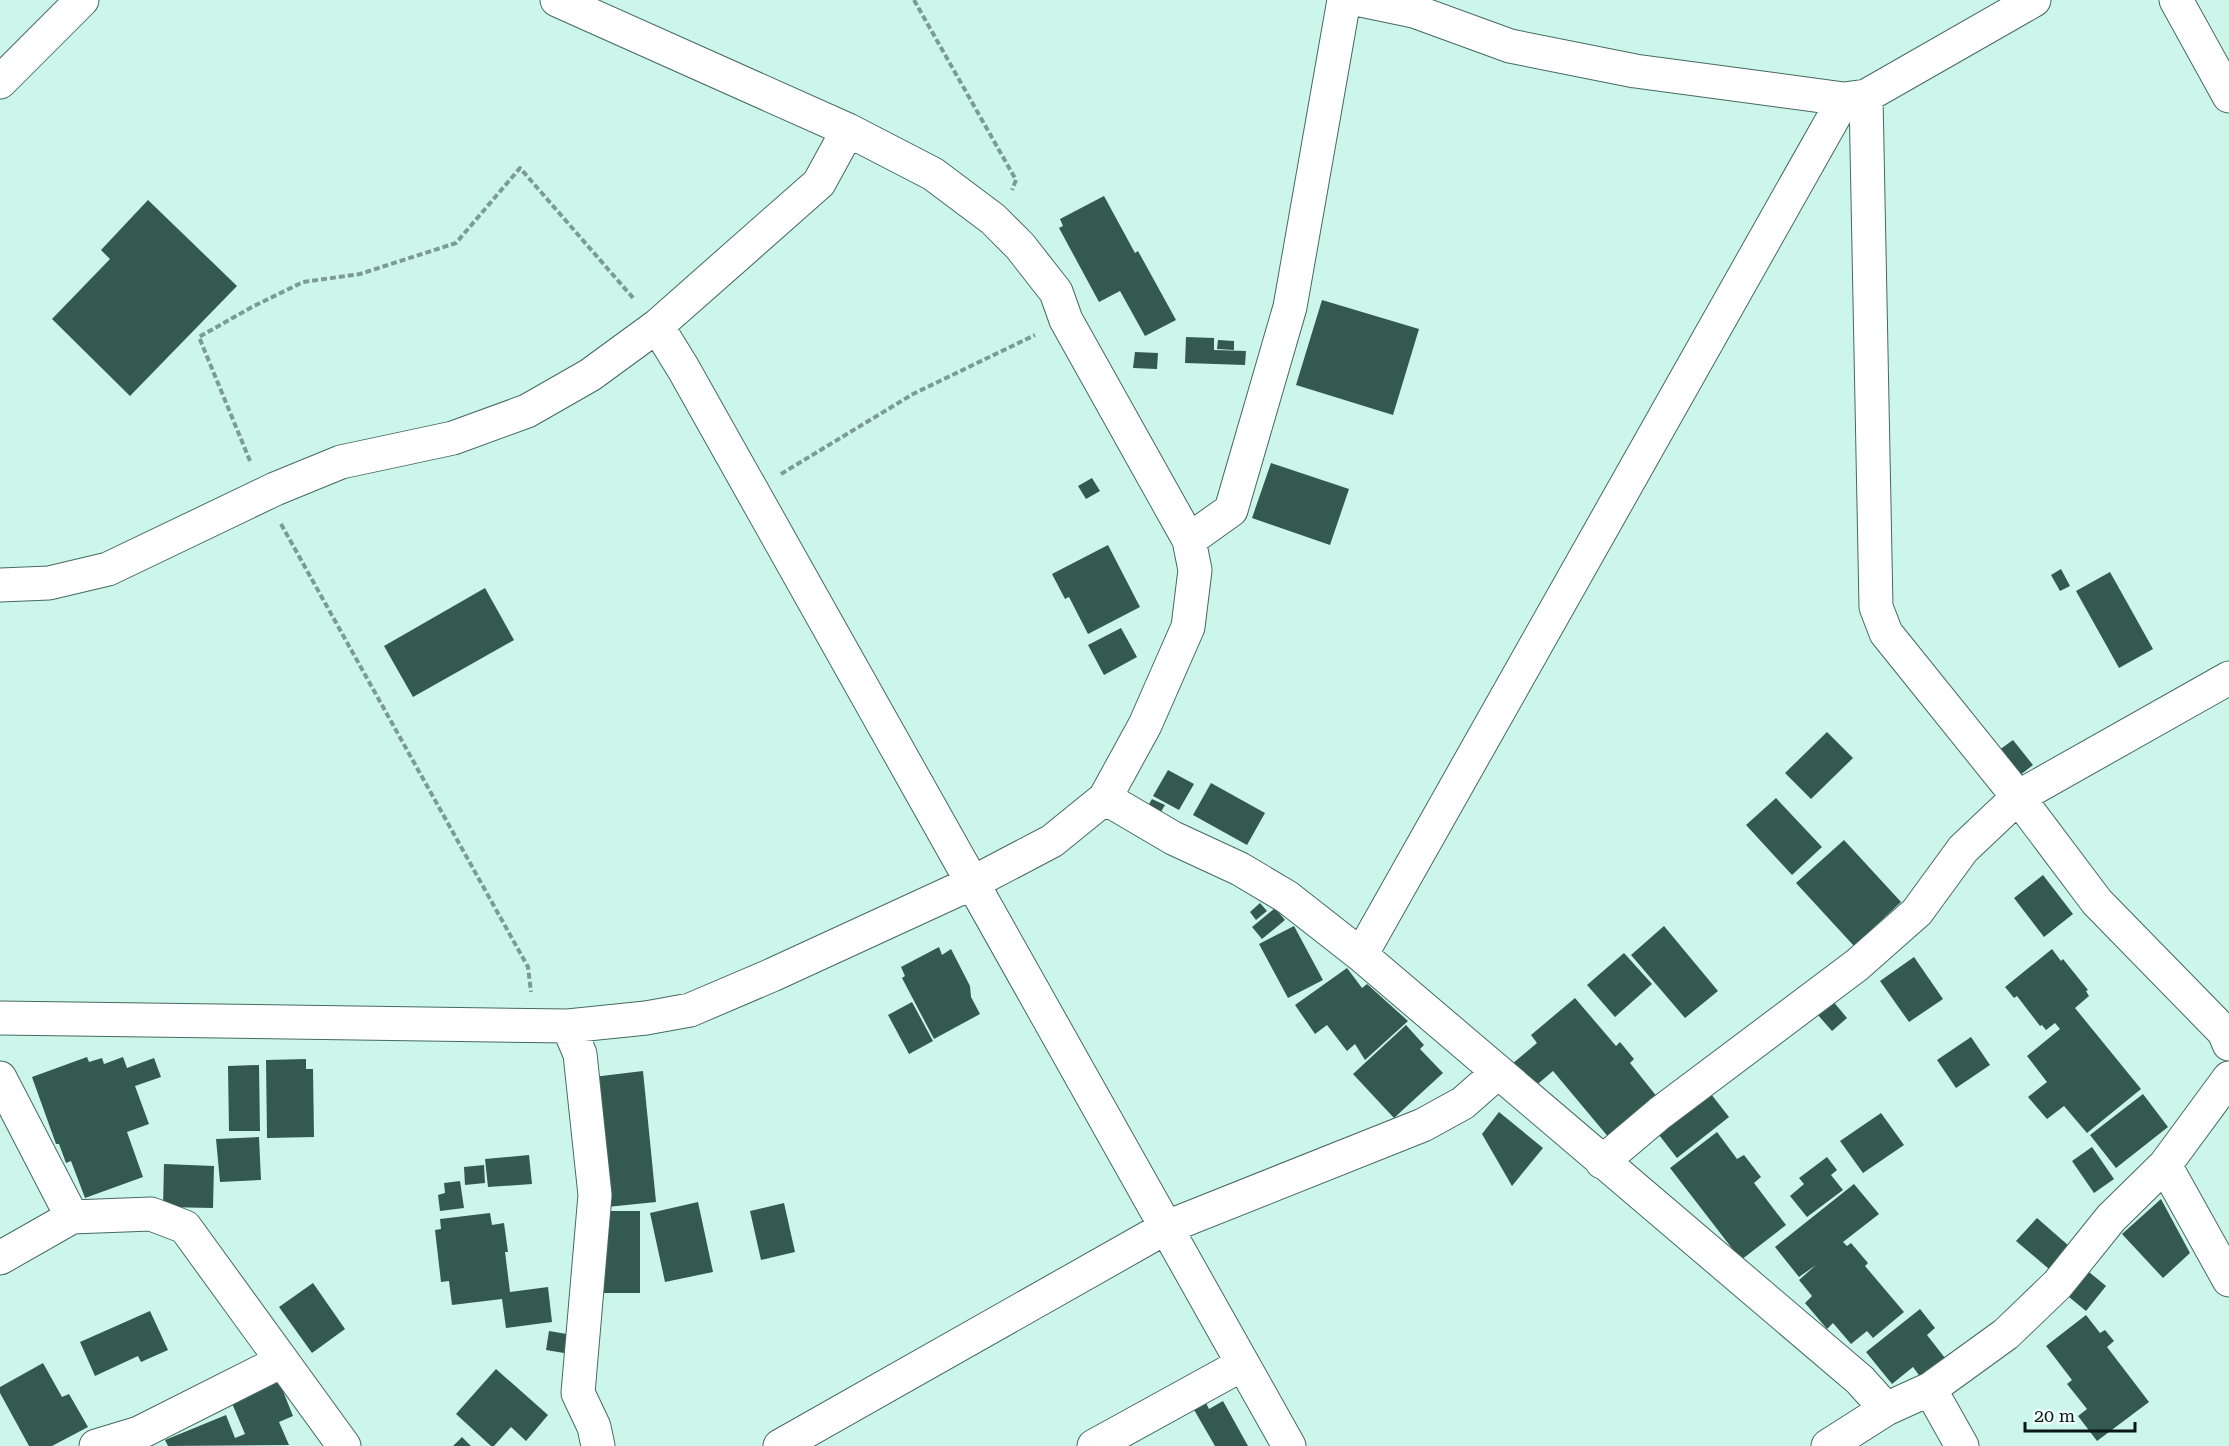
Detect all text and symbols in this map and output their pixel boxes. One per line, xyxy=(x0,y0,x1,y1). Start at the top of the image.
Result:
scale bar xyxy=(2025,1395,2134,1433)
text: 20 m xyxy=(2034,1405,2075,1426)

